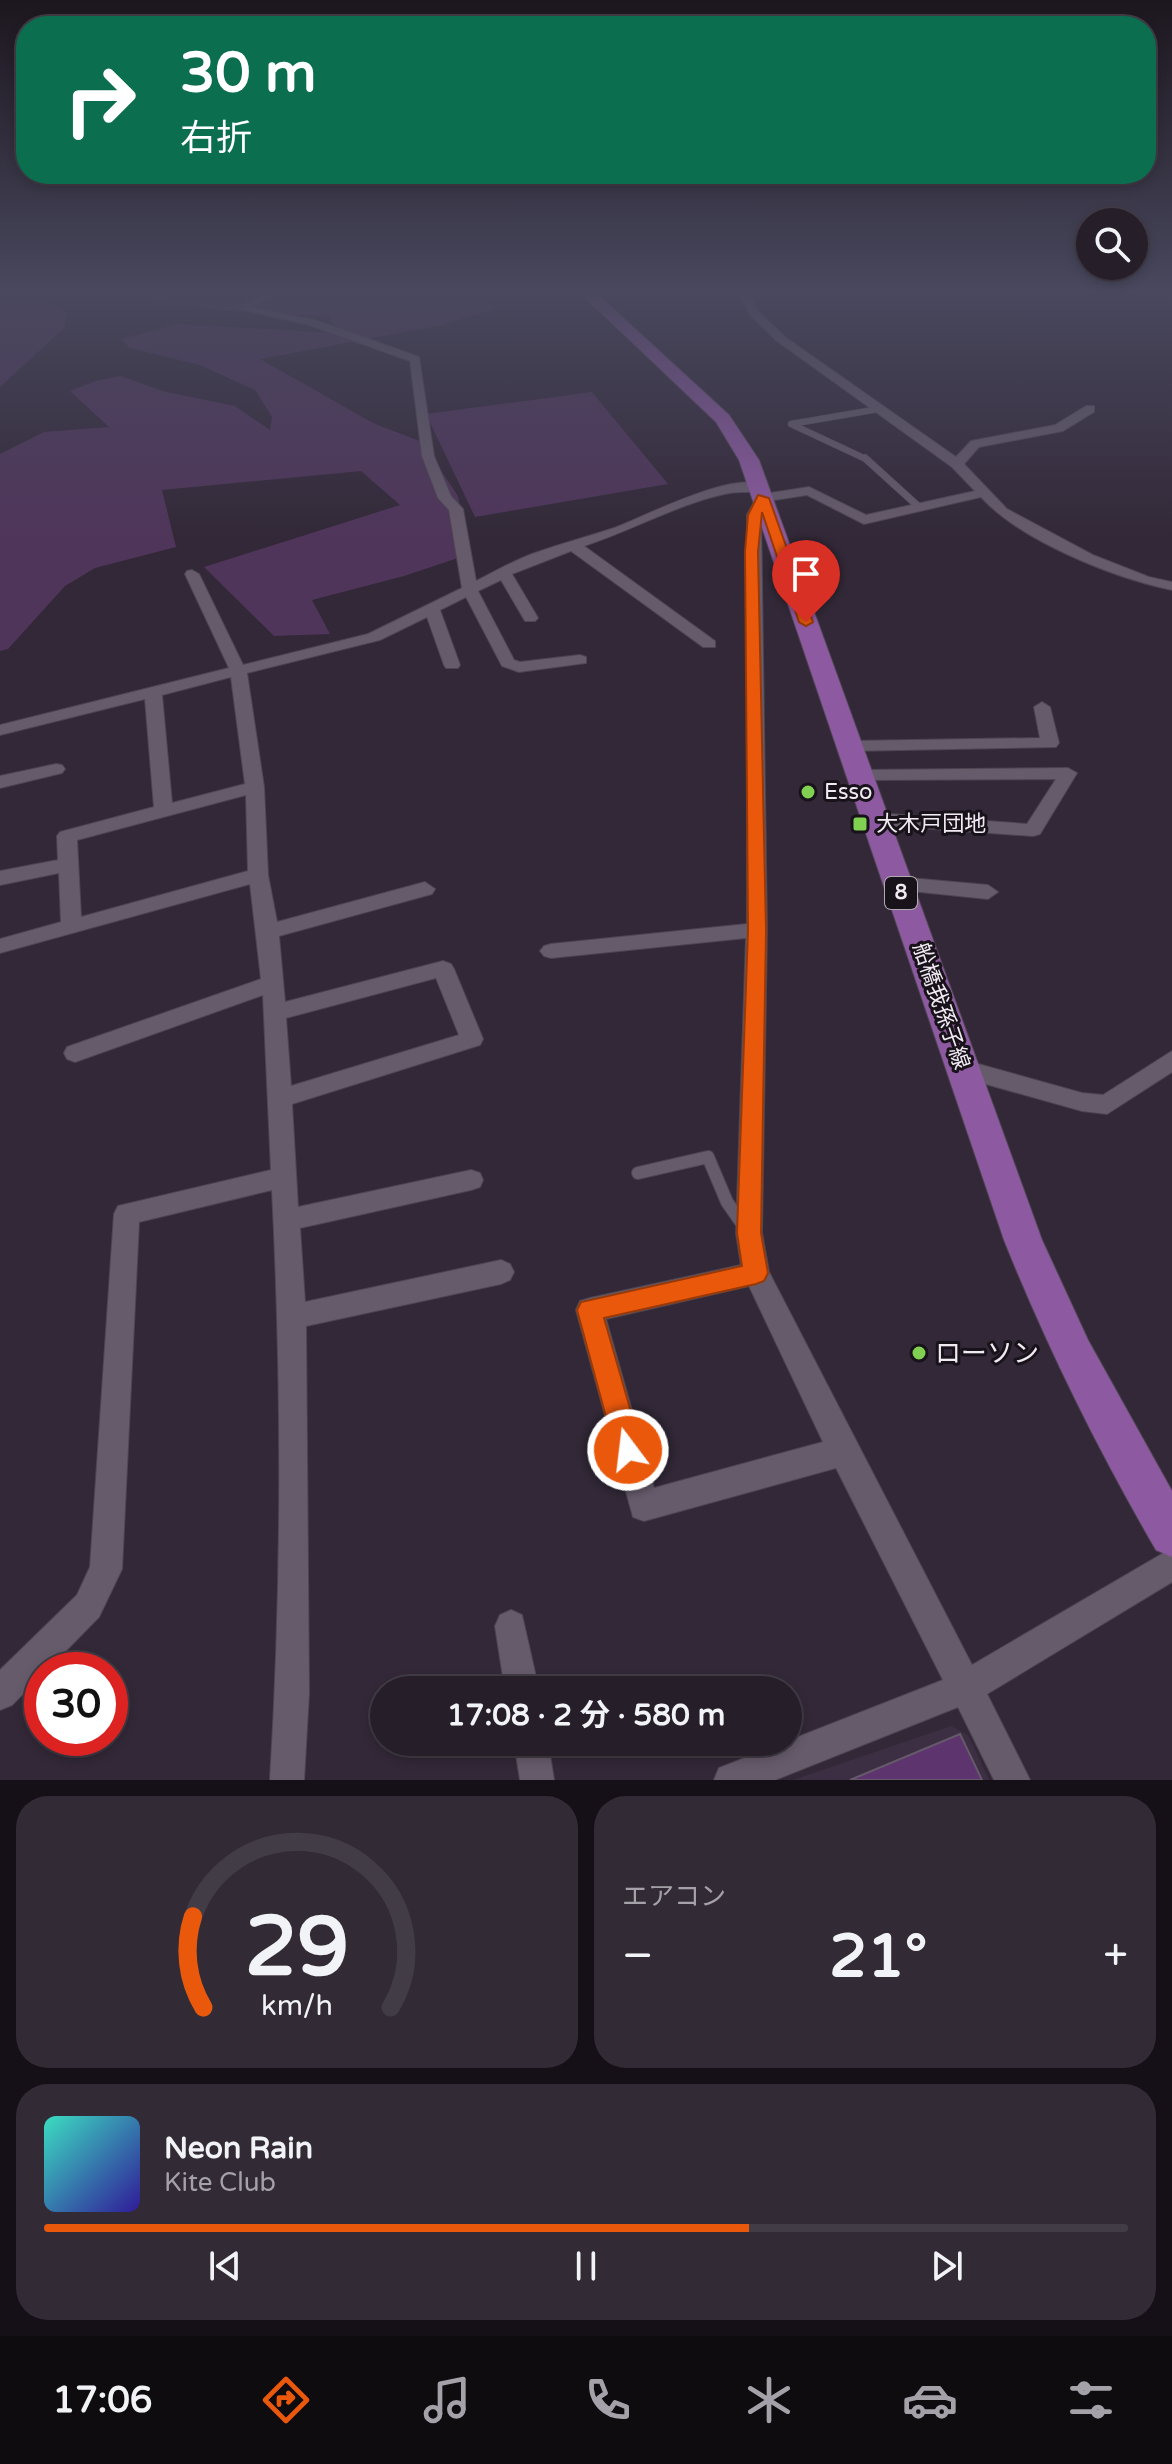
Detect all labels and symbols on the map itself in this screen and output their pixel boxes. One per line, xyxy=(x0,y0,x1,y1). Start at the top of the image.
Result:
pin xyxy=(772,540,840,622)
place label: Esso xyxy=(824,779,872,805)
marker: Esso xyxy=(799,783,817,801)
place label: 大木戸団地 xyxy=(876,811,986,837)
marker: 大木戸団地 xyxy=(851,815,869,833)
road number: 8 xyxy=(885,877,917,909)
street label: 船橋我孫子線 xyxy=(907,939,975,1073)
place label: ローソン xyxy=(935,1338,1039,1369)
marker: ローソン xyxy=(910,1344,928,1362)
position arrow xyxy=(586,1408,670,1492)
speed limit sign: 30 xyxy=(24,1652,128,1756)

